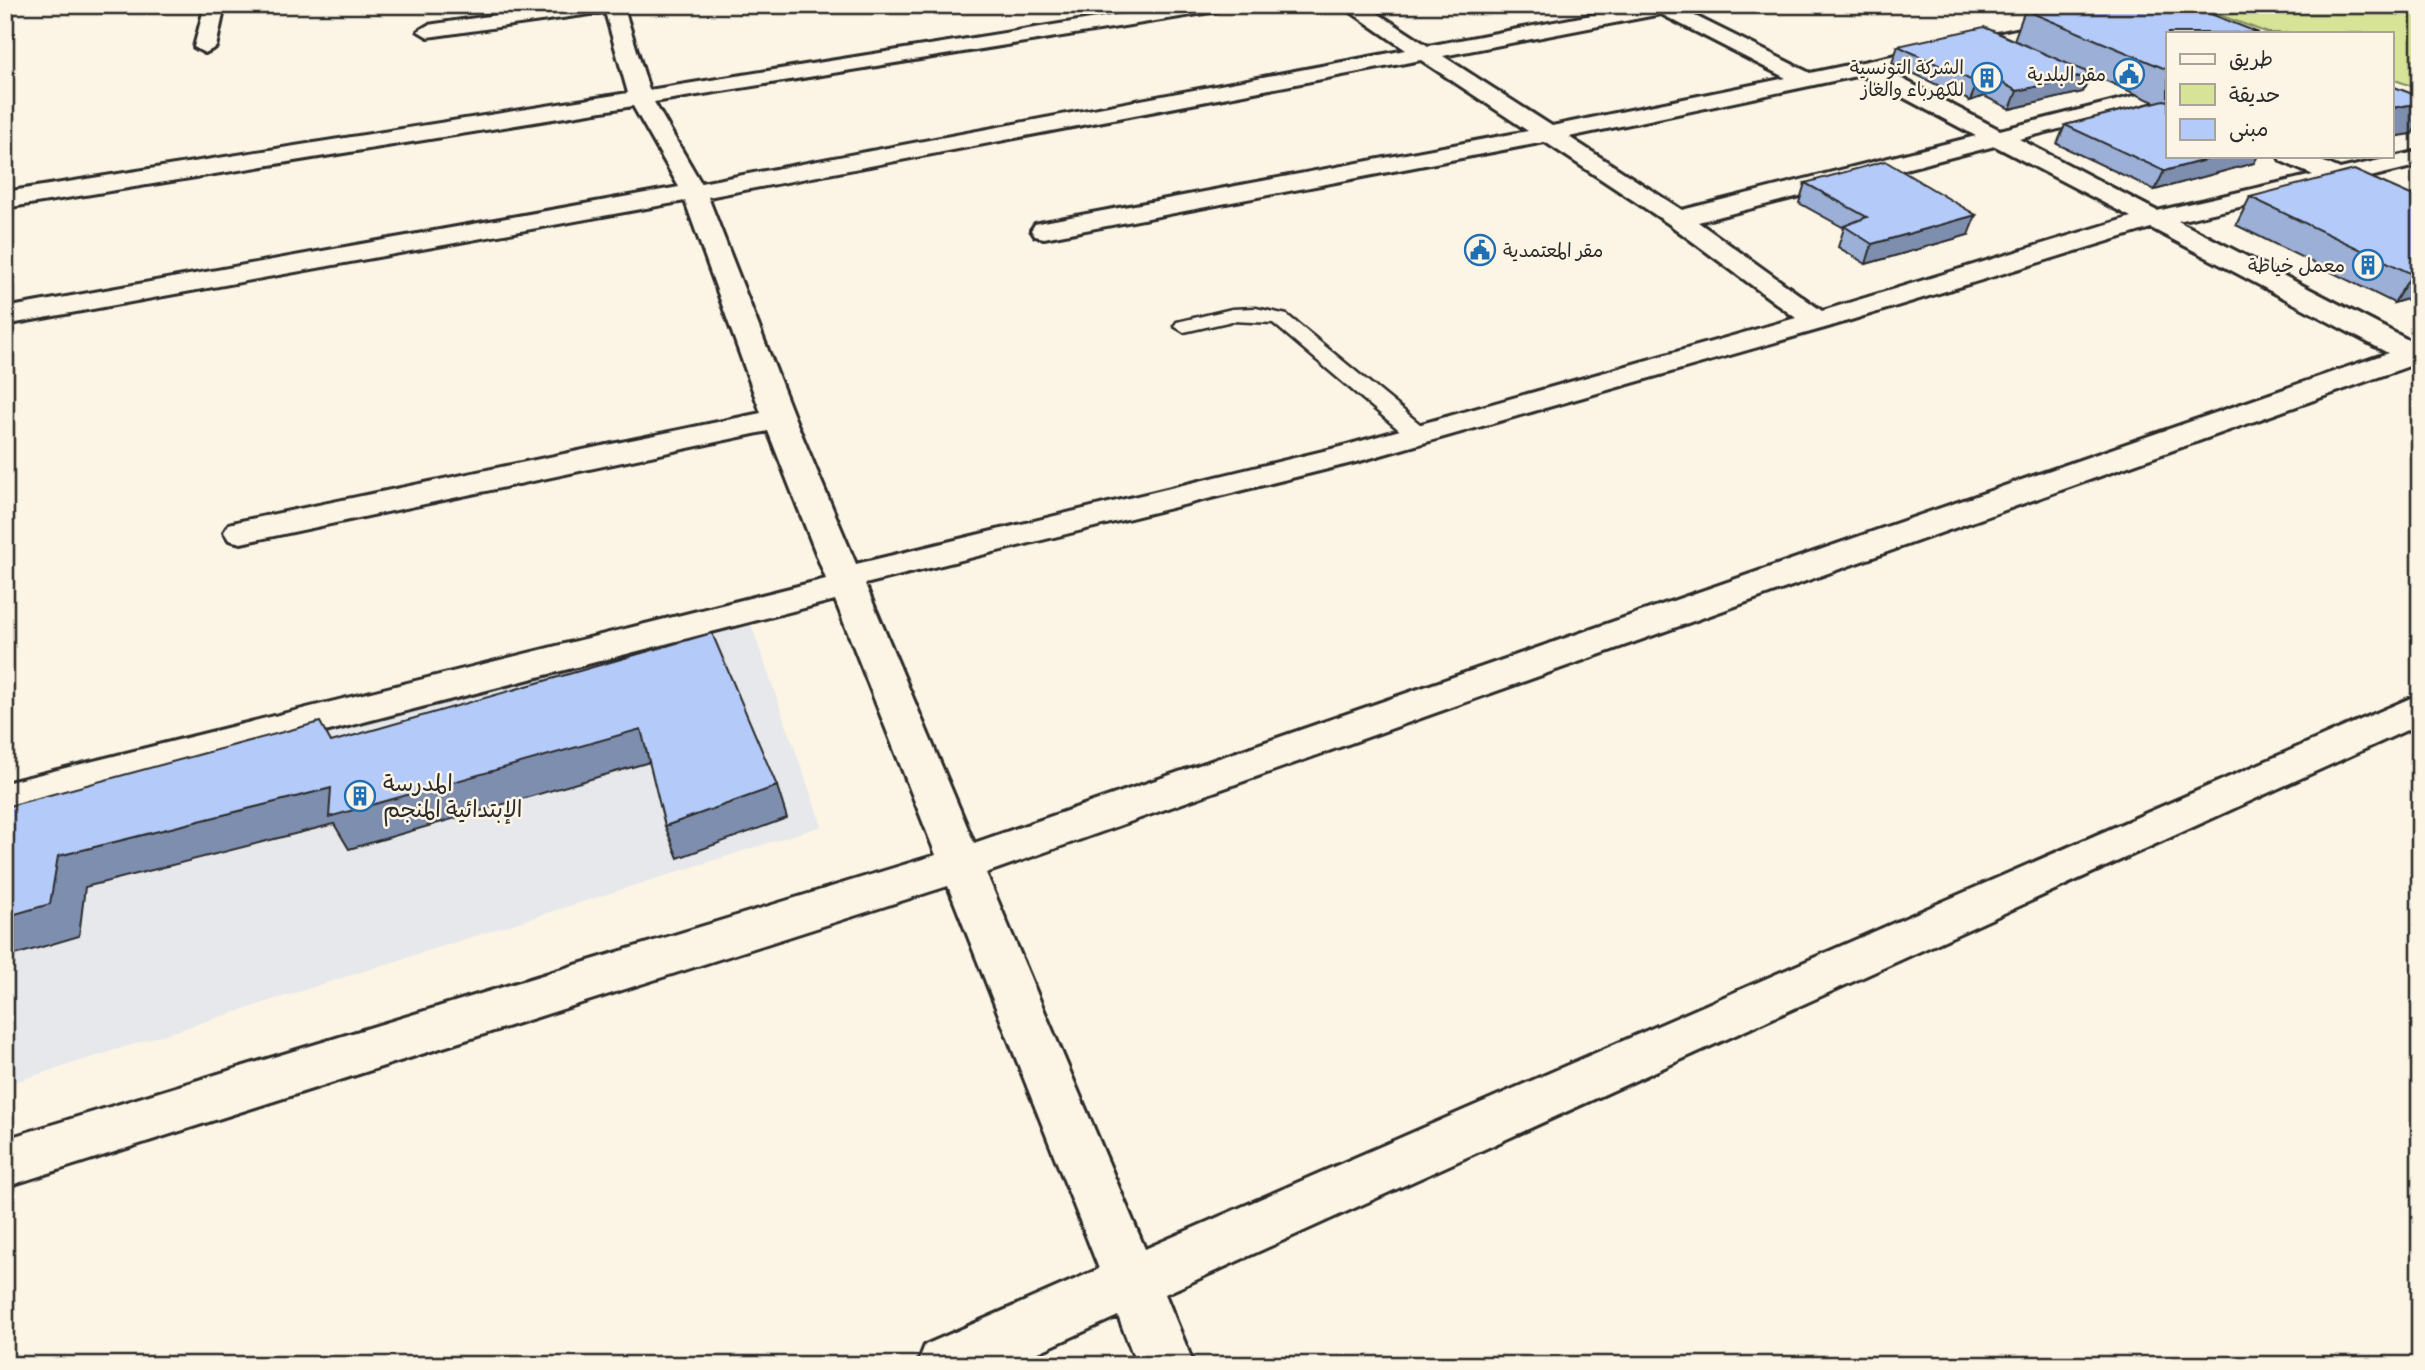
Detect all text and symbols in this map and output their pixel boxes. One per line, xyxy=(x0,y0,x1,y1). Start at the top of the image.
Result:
legend xyxy=(2166,32,2394,158)
text: طريق xyxy=(2229,46,2273,71)
place label: الشركة التونسية للكهرباء والغاز xyxy=(1850,56,1964,101)
public building icon: مقر البلدية xyxy=(2112,57,2146,91)
building icon: الشركة التونسية للكهرباء والغاز xyxy=(1970,61,2004,95)
place label: مقر البلدية xyxy=(2028,63,2106,86)
text: حديقة xyxy=(2229,82,2280,107)
text: مبنى xyxy=(2229,116,2268,143)
public building icon: مقر المعتمدية xyxy=(1463,233,1497,267)
place label: مقر المعتمدية xyxy=(1503,239,1603,262)
building icon: معمل خياطة xyxy=(2351,248,2385,282)
place label: معمل خياطة xyxy=(2248,254,2345,277)
place label: المدرسة الإبتدائية المنجم xyxy=(383,769,522,827)
building icon: المدرسة الإبتدائية المنجم xyxy=(343,779,377,813)

